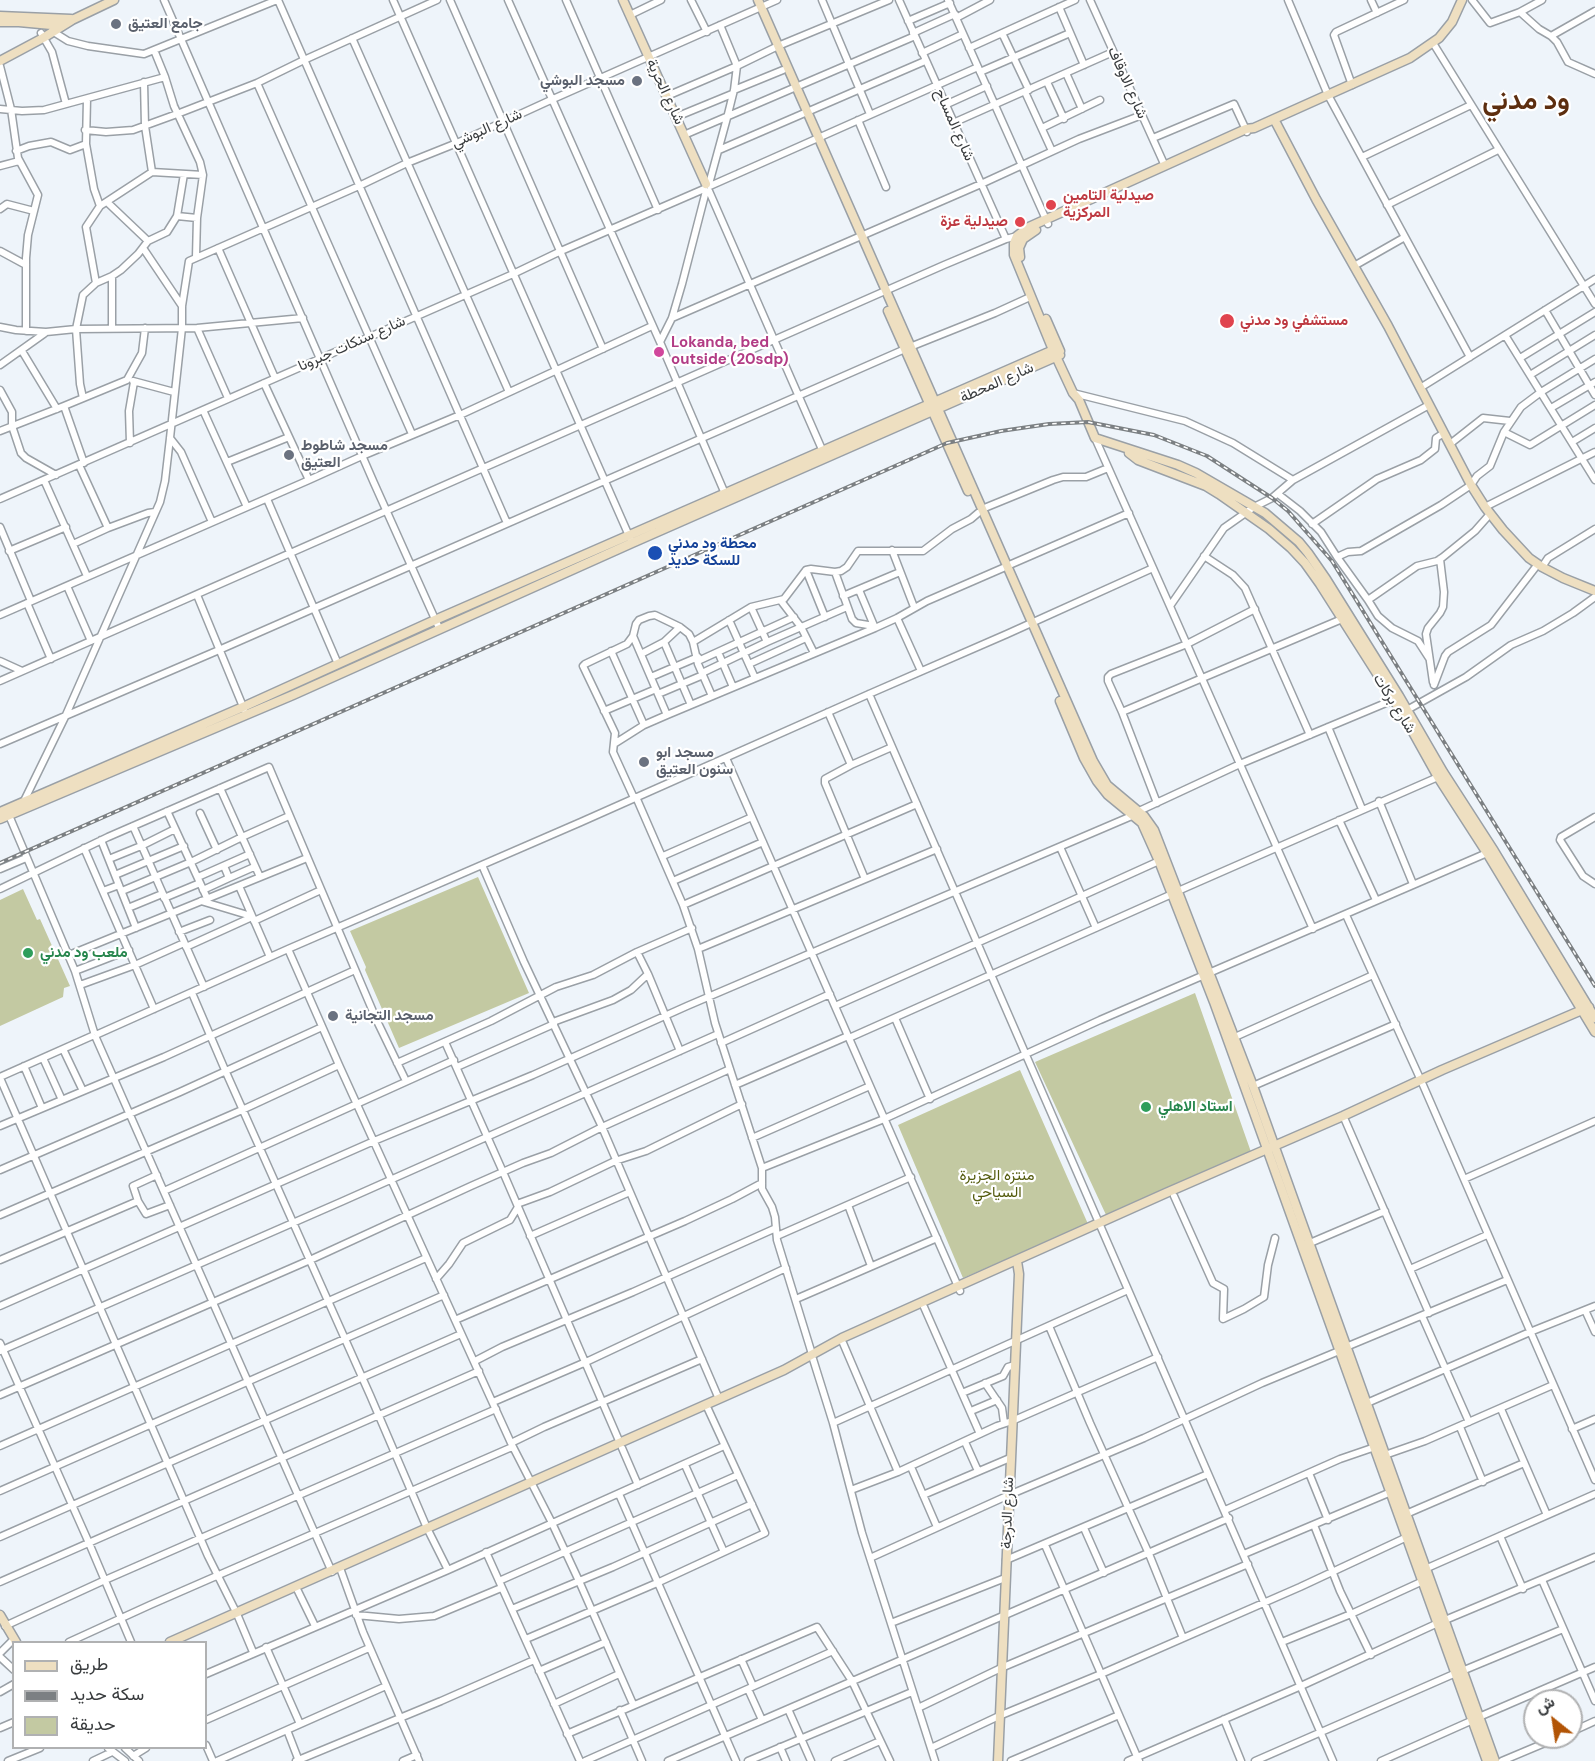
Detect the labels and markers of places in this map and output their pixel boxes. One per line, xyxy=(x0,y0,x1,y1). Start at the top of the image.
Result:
place label: جامع العتيق xyxy=(128,15,203,33)
marker: جامع العتيق xyxy=(109,17,123,31)
place label: مسجد البوشي xyxy=(540,72,625,90)
marker: مسجد البوشي xyxy=(630,74,644,88)
place label: صيدلية التامين المركزية xyxy=(1063,187,1154,222)
marker: صيدلية التامين المركزية xyxy=(1044,198,1058,212)
place label: صيدلية عزة xyxy=(940,213,1008,231)
marker: صيدلية عزة xyxy=(1013,215,1027,229)
marker: مستشفي ود مدني xyxy=(1218,312,1236,330)
place label: مستشفي ود مدني xyxy=(1240,312,1348,330)
place label: Lokanda, bed outside (20sdp) xyxy=(671,334,789,369)
marker: Lokanda, bed outside (20sdp) xyxy=(652,345,666,359)
place label: مسجد شاطوط العتيق xyxy=(301,437,388,472)
marker: مسجد شاطوط العتيق xyxy=(282,448,296,462)
place label: محطة ود مدني للسكة حديد xyxy=(668,535,757,570)
marker: محطة ود مدني للسكة حديد xyxy=(646,544,664,562)
place label: مسجد ابو سنون العتيق xyxy=(656,744,733,779)
marker: مسجد ابو سنون العتيق xyxy=(637,755,651,769)
place label: ملعب ود مدني xyxy=(40,944,128,962)
marker: ملعب ود مدني xyxy=(21,946,35,960)
place label: مسجد التجانية xyxy=(345,1007,434,1025)
marker: مسجد التجانية xyxy=(326,1009,340,1023)
place label: استاد الاهلي xyxy=(1158,1098,1233,1116)
marker: استاد الاهلي xyxy=(1139,1100,1153,1114)

